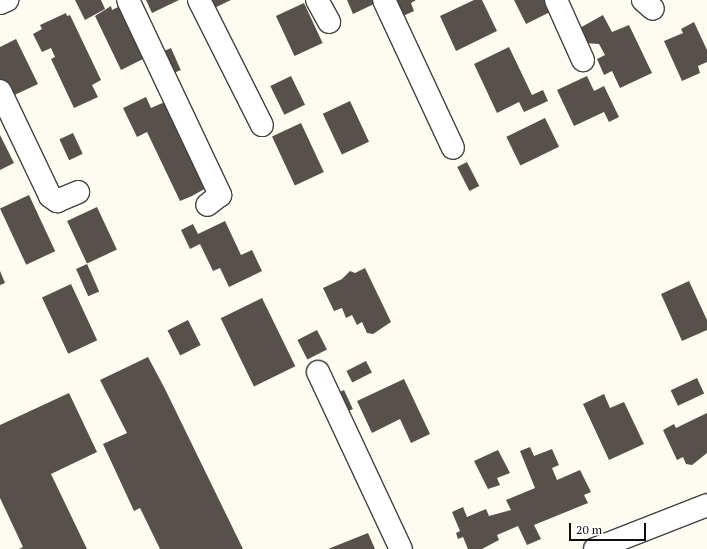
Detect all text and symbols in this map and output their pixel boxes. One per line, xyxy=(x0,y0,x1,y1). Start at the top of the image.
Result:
scale bar xyxy=(571,515,648,541)
text: 20 m xyxy=(576,522,602,537)

